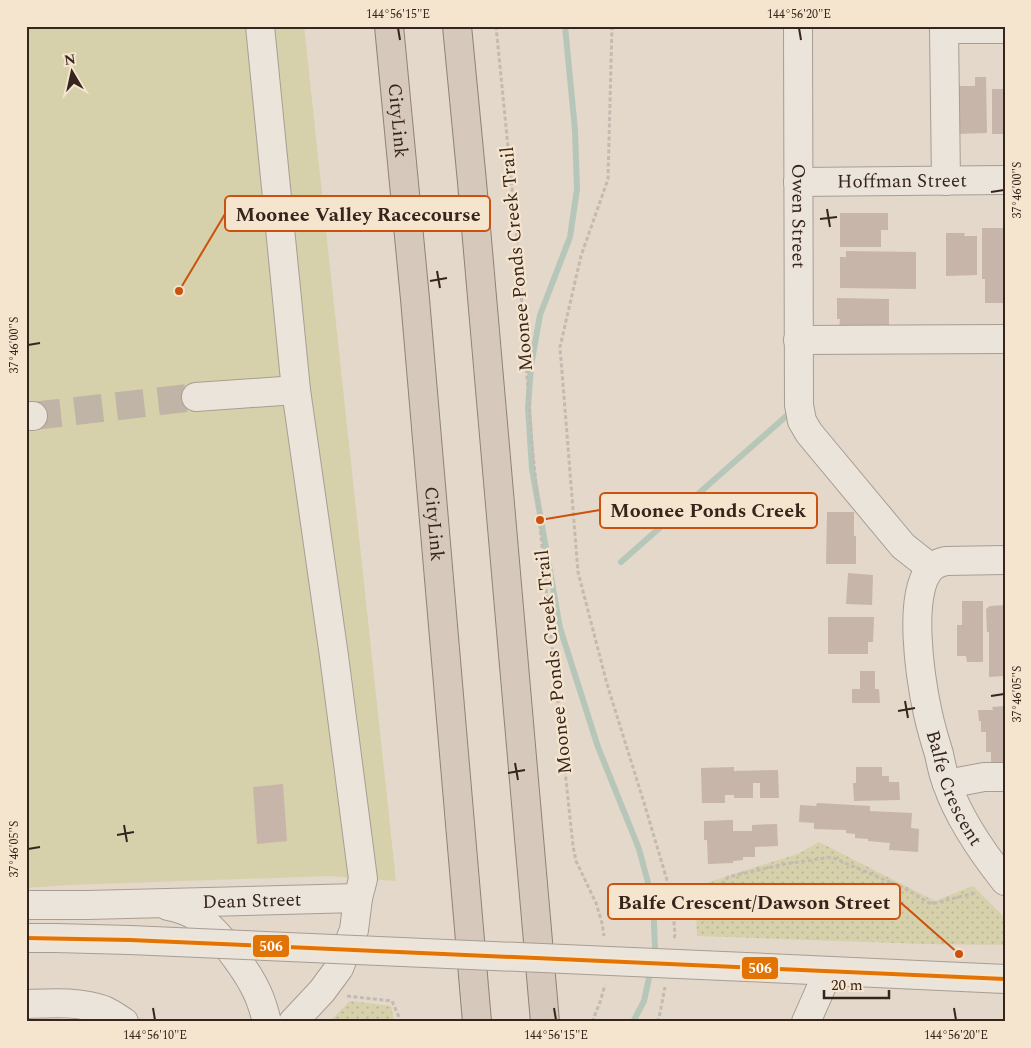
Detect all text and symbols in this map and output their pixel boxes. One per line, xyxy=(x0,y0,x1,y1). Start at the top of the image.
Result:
text: 144°56'15"E xyxy=(366,5,430,24)
text: 144°56'20"E xyxy=(767,5,831,24)
north arrow xyxy=(48,48,98,98)
text: N xyxy=(63,48,77,71)
street label: CityLink xyxy=(380,82,416,160)
street label: Moonee Ponds Creek Trail xyxy=(493,145,541,373)
text: 37°46'00"S xyxy=(1008,162,1027,218)
street label: Owen Street xyxy=(784,163,813,269)
street label: Hoffman Street xyxy=(837,166,967,196)
callout: Moonee Valley Racecourse xyxy=(225,196,490,231)
text: Moonee Valley Racecourse xyxy=(235,200,481,230)
text: 37°46'00"S xyxy=(5,317,24,373)
street label: CityLink xyxy=(417,485,452,563)
callout: Moonee Ponds Creek xyxy=(600,493,817,528)
text: Moonee Ponds Creek xyxy=(610,496,806,526)
street label: Moonee Ponds Creek Trail xyxy=(528,548,580,776)
text: 37°46'05"S xyxy=(1008,666,1027,722)
street label: Balfe Crescent xyxy=(918,727,990,852)
text: 37°46'05"S xyxy=(5,821,24,877)
callout: Balfe Crescent/Dawson Street xyxy=(608,884,900,919)
street label: Dean Street xyxy=(202,885,302,917)
text: Balfe Crescent/Dawson Street xyxy=(618,888,891,918)
line badge: 506 xyxy=(252,934,290,958)
text: 506 xyxy=(259,936,283,957)
line badge: 506 xyxy=(741,956,779,980)
text: 506 xyxy=(748,958,772,979)
scale bar xyxy=(824,968,888,1000)
text: 20 m xyxy=(831,974,863,997)
text: 144°56'10"E xyxy=(123,1026,187,1045)
text: 144°56'15"E xyxy=(524,1026,588,1045)
text: 144°56'20"E xyxy=(924,1026,988,1045)

